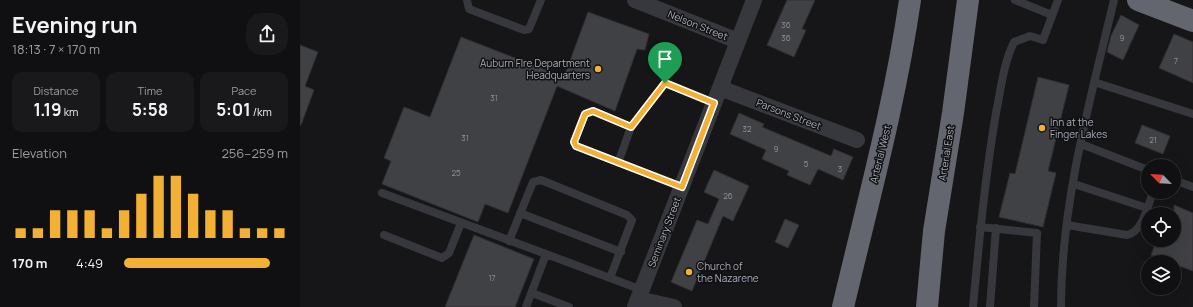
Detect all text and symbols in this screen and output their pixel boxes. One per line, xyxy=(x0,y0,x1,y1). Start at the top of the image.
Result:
street label: Nelson Street xyxy=(666,7,730,43)
text: Evening run xyxy=(12,10,137,40)
button: share xyxy=(246,13,288,55)
house number: 36 xyxy=(781,19,791,30)
house number: 36 xyxy=(781,32,791,43)
house number: 9 xyxy=(1120,32,1125,43)
text: 18:13 · 7 × 170 m xyxy=(12,40,100,58)
pin xyxy=(648,42,682,83)
icon: arrive xyxy=(654,48,676,70)
house number: 7 xyxy=(1174,55,1178,66)
place label: Auburn FIre Department Headquarters xyxy=(480,56,590,82)
marker: Auburn FIre Department Headquarters xyxy=(593,64,603,74)
text: Distance xyxy=(33,83,79,98)
text: Time xyxy=(138,83,162,98)
text: Pace xyxy=(232,83,256,98)
house number: 31 xyxy=(490,92,498,103)
street label: Parsons Street xyxy=(755,95,823,133)
text: 1.19 xyxy=(34,98,61,121)
text: 5:58 xyxy=(132,98,168,121)
text: 5:01 xyxy=(216,98,251,121)
text: km xyxy=(61,104,78,119)
text: /km xyxy=(251,104,272,119)
place label: Inn at the Finger Lakes xyxy=(1050,115,1107,141)
house number: 32 xyxy=(743,123,752,134)
marker: Inn at the Finger Lakes xyxy=(1037,123,1047,133)
street label: Arterial West xyxy=(866,124,894,184)
street label: Arterial East xyxy=(935,124,957,182)
house number: 31 xyxy=(461,132,469,143)
house number: 21 xyxy=(1149,134,1157,145)
house number: 9 xyxy=(774,143,779,154)
text: Elevation xyxy=(12,144,67,162)
text: 256–259 m xyxy=(221,144,288,162)
house number: 5 xyxy=(804,158,809,169)
north arrow xyxy=(1141,159,1181,199)
map controls xyxy=(1141,159,1181,295)
house number: 3 xyxy=(838,163,842,174)
house number: 25 xyxy=(451,167,461,178)
house number: 26 xyxy=(723,190,733,201)
street label: Seminary Street xyxy=(644,195,684,269)
button: locate xyxy=(1141,207,1181,247)
text: 170 m xyxy=(12,254,47,272)
text: 4:49 xyxy=(76,254,103,272)
button: layers xyxy=(1141,255,1181,295)
place label: Church of the Nazarene xyxy=(697,259,759,285)
marker: Church of the Nazarene xyxy=(684,267,694,277)
house number: 17 xyxy=(488,272,496,283)

